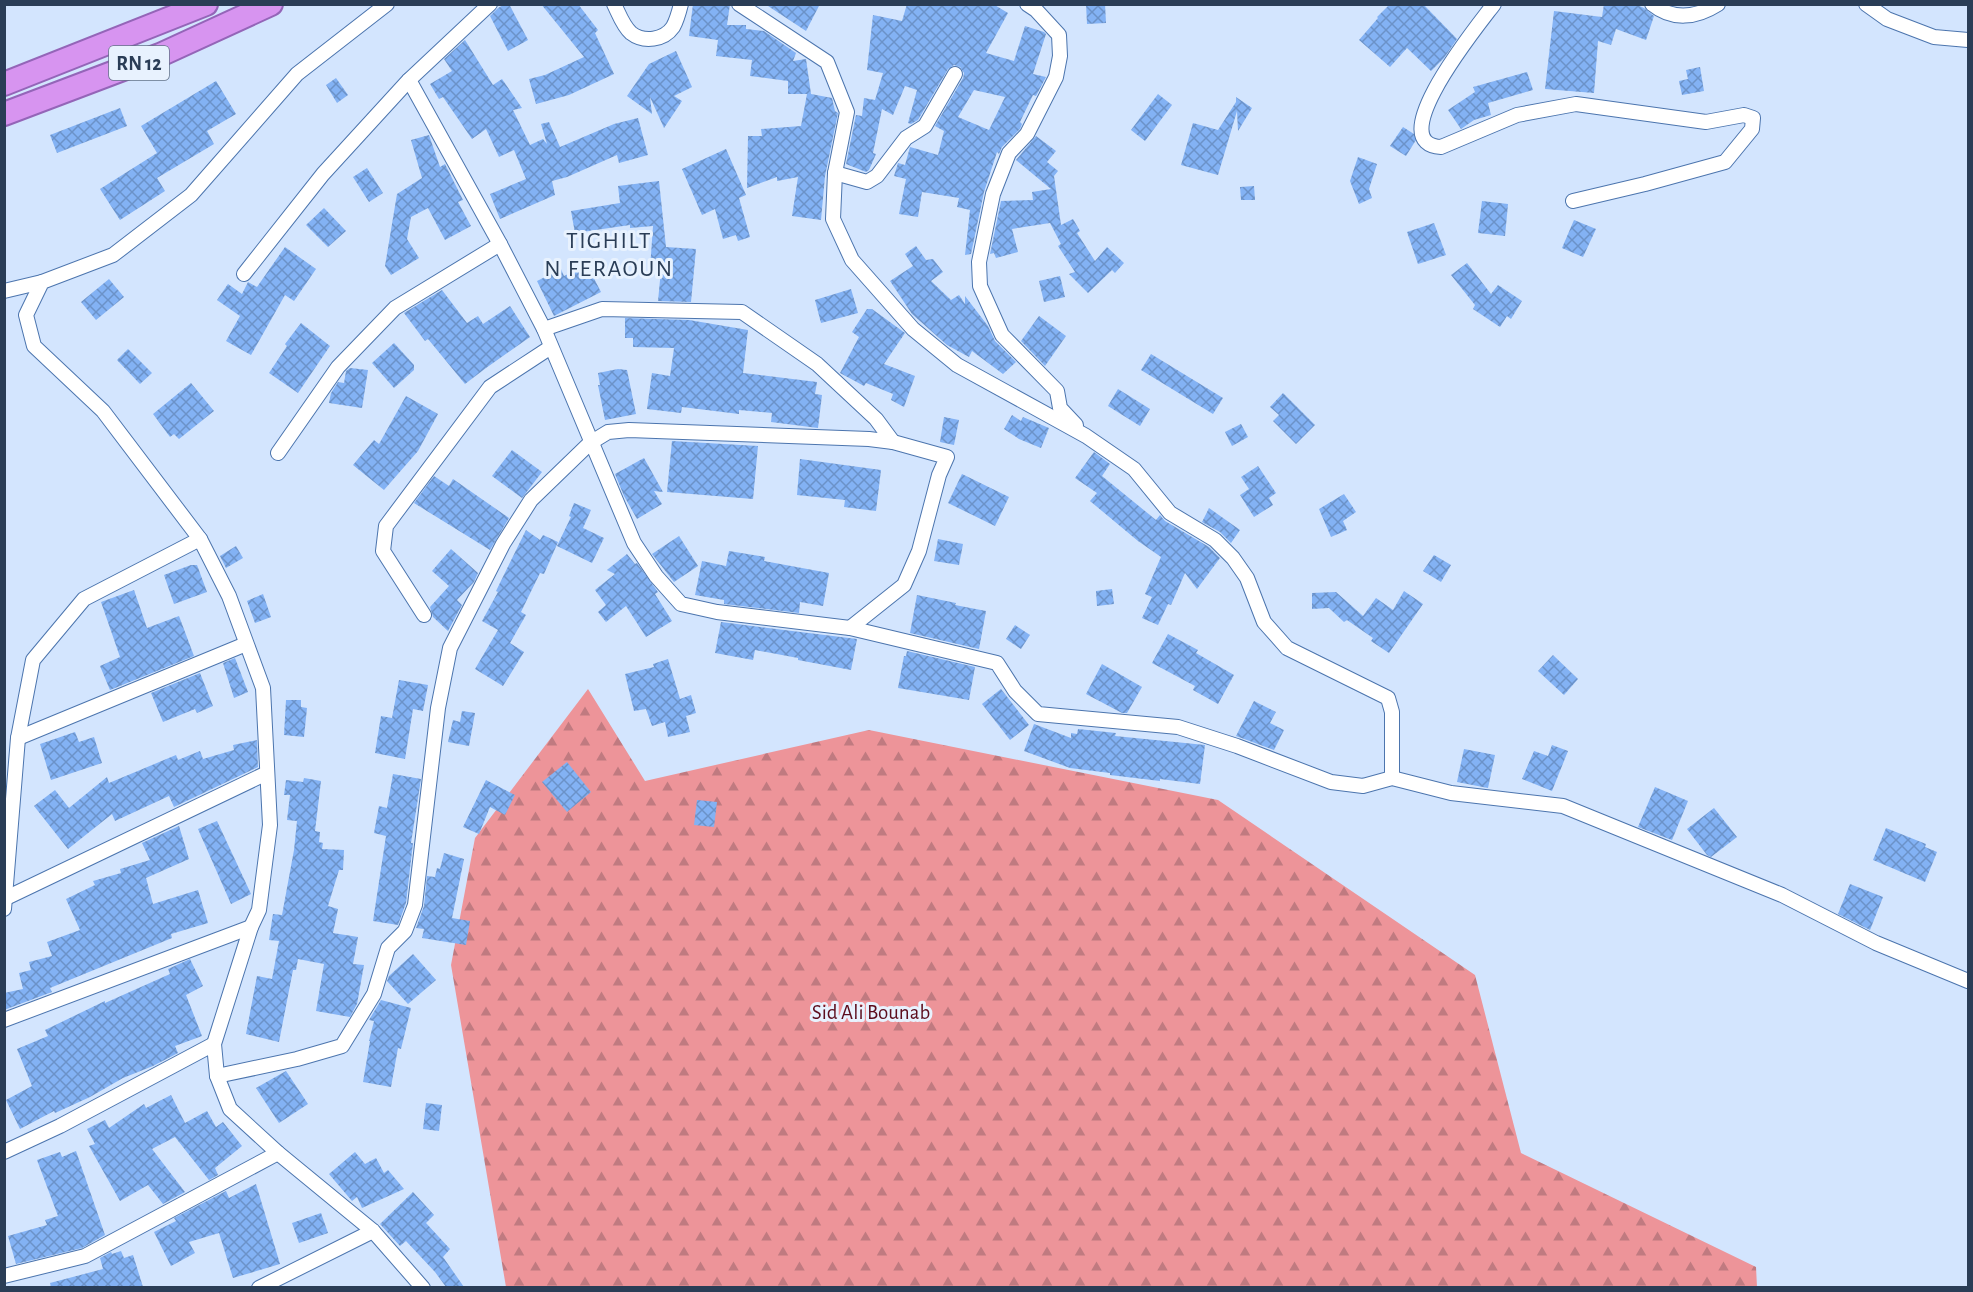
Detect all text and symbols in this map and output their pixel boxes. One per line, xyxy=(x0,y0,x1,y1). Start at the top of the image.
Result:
road number: RN 12 xyxy=(109,46,169,80)
district label: TIGHILT N FERAOUN xyxy=(544,229,674,281)
park label: Sid Ali Bounab xyxy=(812,1002,930,1023)

